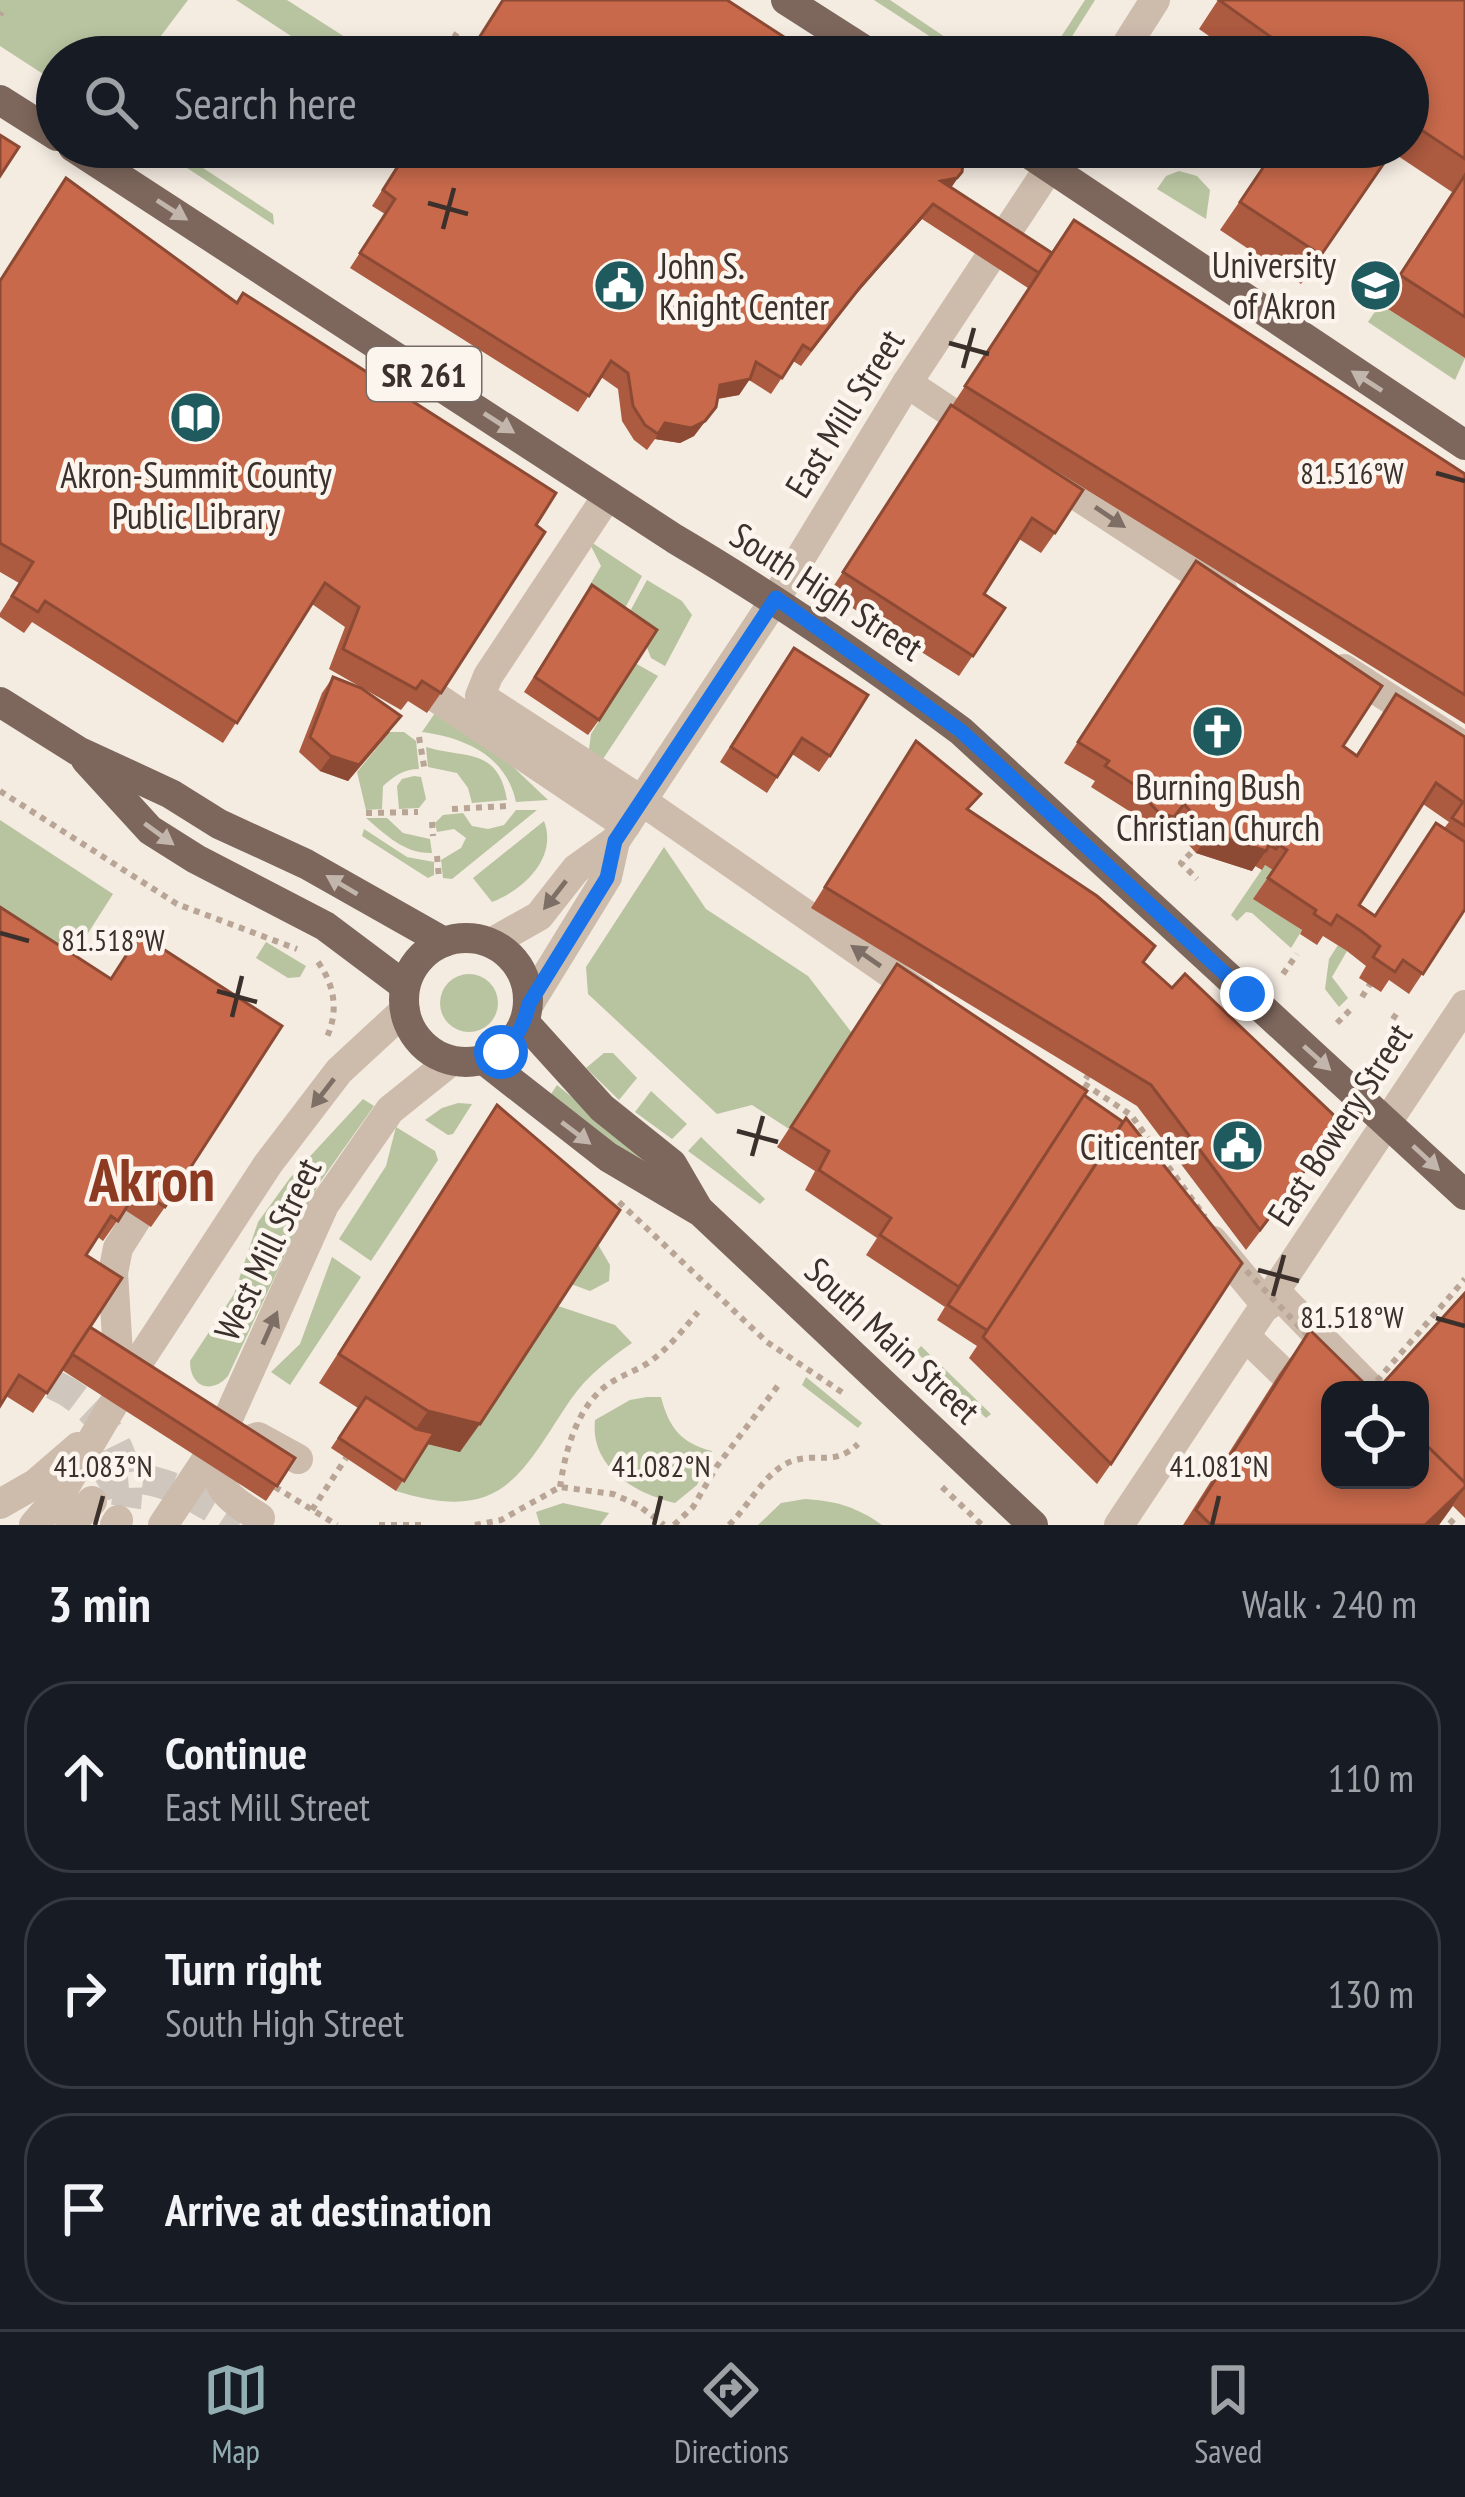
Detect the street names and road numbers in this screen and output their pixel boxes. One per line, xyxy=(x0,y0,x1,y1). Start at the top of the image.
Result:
street label: East Mill Street xyxy=(774,320,914,506)
road number: SR 261 xyxy=(367,347,481,401)
street label: South High Street xyxy=(722,511,932,671)
street label: East Bowery Street xyxy=(1256,1014,1422,1234)
street label: West Mill Street xyxy=(203,1150,331,1348)
street label: South Main Street xyxy=(795,1247,991,1433)

